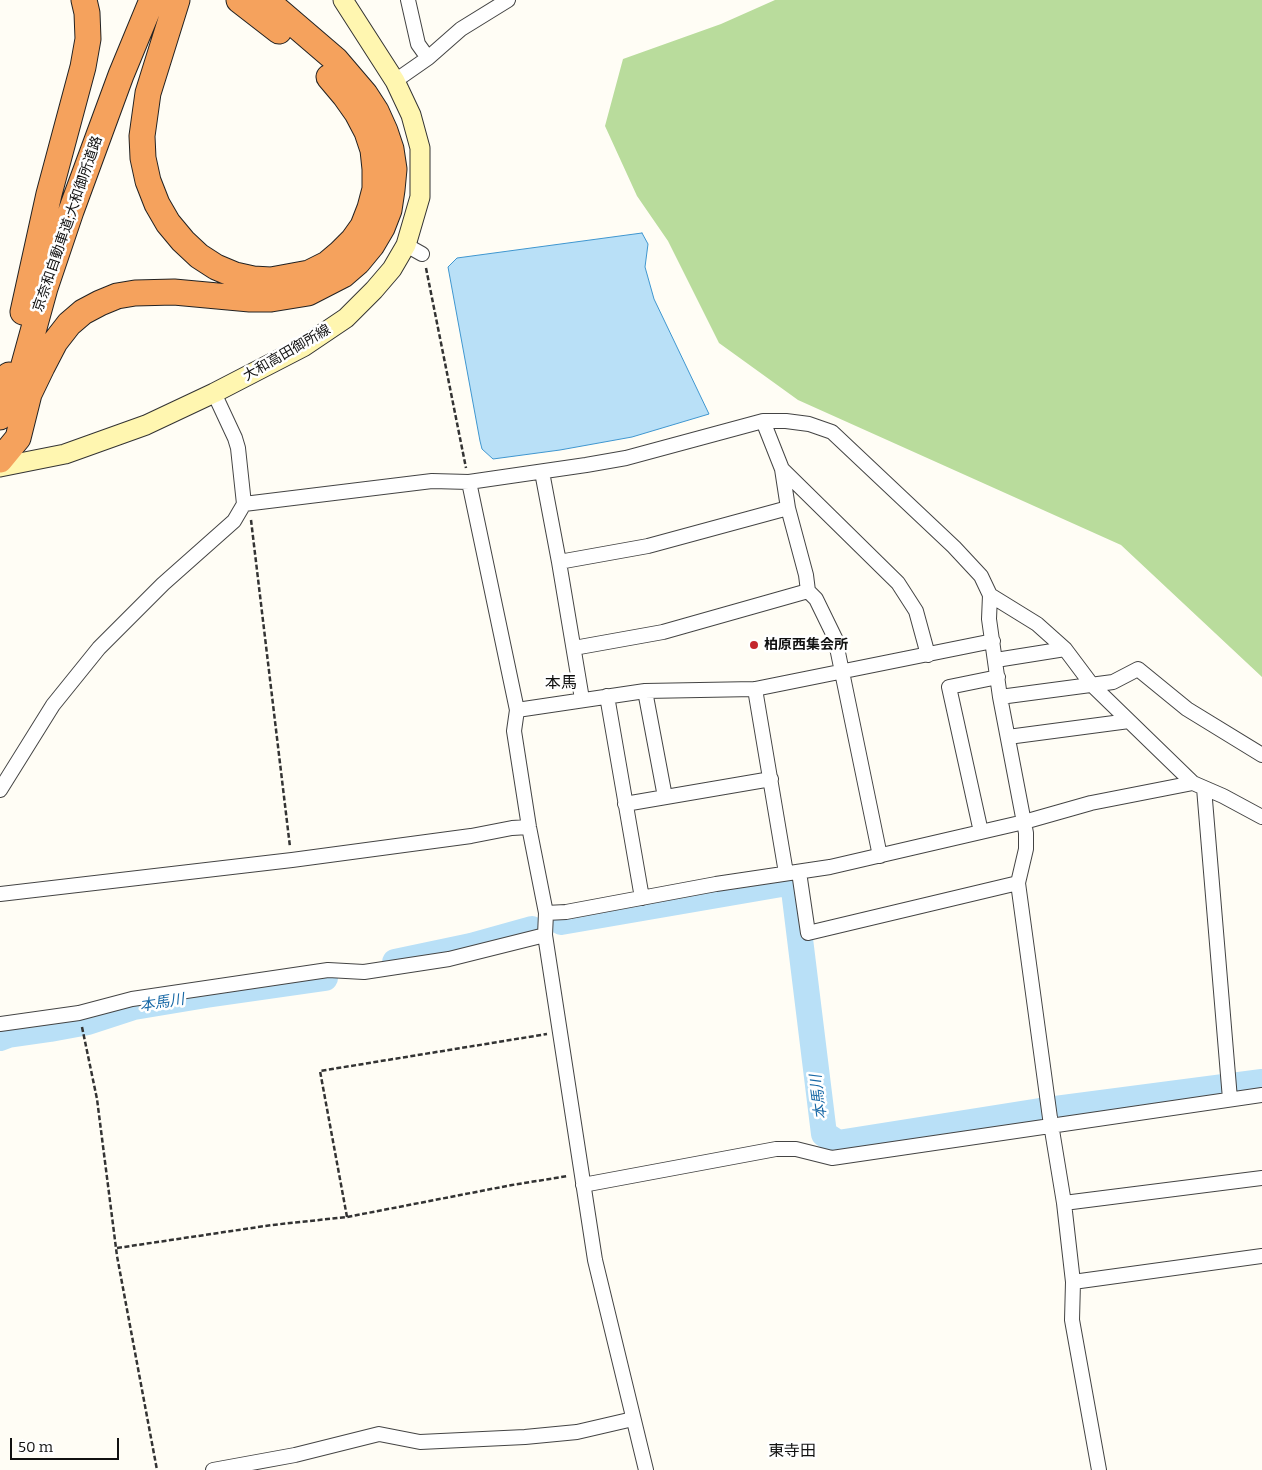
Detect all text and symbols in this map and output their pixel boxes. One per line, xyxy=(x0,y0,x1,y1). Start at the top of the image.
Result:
street label: 京奈和自動車道;大和御所道路 xyxy=(30,134,106,314)
street label: 大和高田御所線 xyxy=(240,321,334,385)
place label: 柏原西集会所 xyxy=(764,637,848,653)
marker: 柏原西集会所 xyxy=(748,639,760,651)
district label: 本馬 xyxy=(545,674,577,694)
water label: 本馬川 xyxy=(138,991,186,1015)
water label: 本馬川 xyxy=(807,1074,831,1120)
scale bar xyxy=(12,1428,121,1460)
text: 50 m xyxy=(18,1438,53,1456)
district label: 東寺田 xyxy=(768,1442,816,1462)

